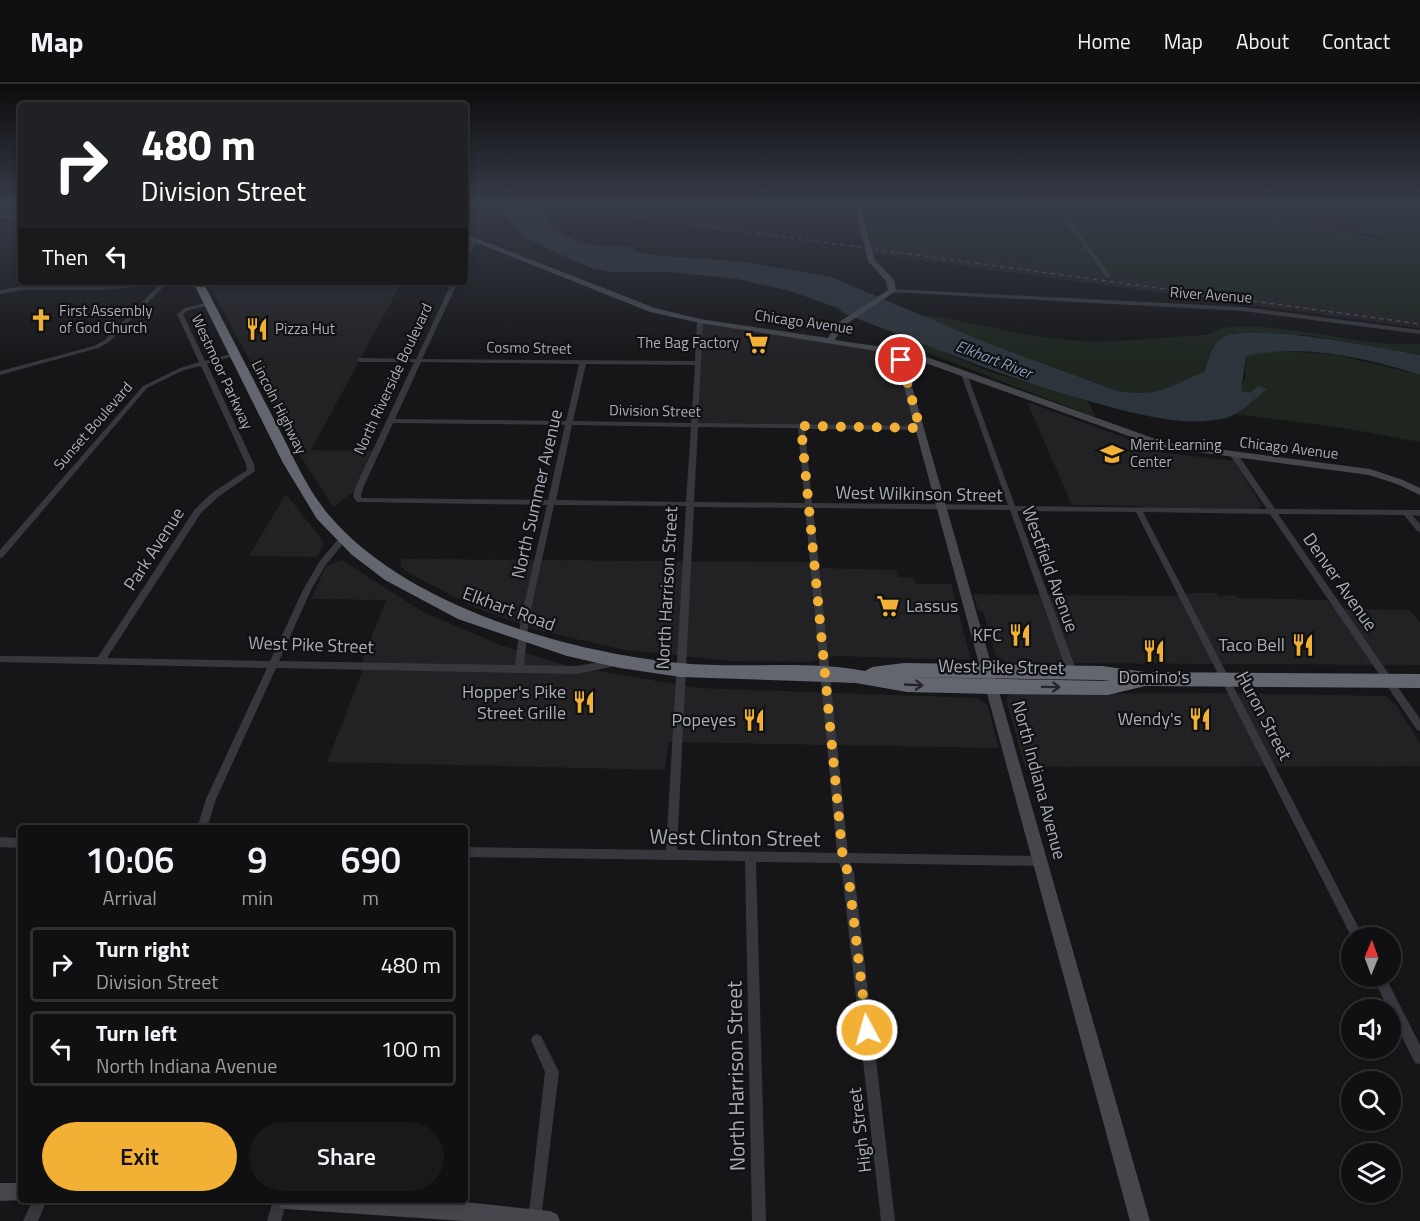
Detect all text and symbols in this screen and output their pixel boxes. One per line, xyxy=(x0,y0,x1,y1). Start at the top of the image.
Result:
text: Map xyxy=(30,20,84,63)
text: Home xyxy=(1077,25,1131,57)
text: Map xyxy=(1164,25,1203,57)
text: About xyxy=(1236,25,1289,57)
text: Contact xyxy=(1322,25,1390,57)
text: 480 m xyxy=(141,112,256,176)
icon: right xyxy=(42,126,120,204)
text: Division Street xyxy=(141,170,306,211)
text: Then xyxy=(42,240,88,274)
icon: left xyxy=(100,240,133,273)
street label: River Avenue xyxy=(1169,280,1253,309)
place label: First Assembly of God Church xyxy=(59,299,153,339)
street label: North Riverside Boulevard xyxy=(347,299,438,458)
street label: Chicago Avenue xyxy=(753,303,855,340)
church icon: First Assembly of God Church xyxy=(28,307,54,333)
street label: Westmoor Parkway xyxy=(186,311,259,433)
restaurant icon: Pizza Hut xyxy=(244,316,270,342)
place label: Pizza Hut xyxy=(275,317,336,340)
supermarket icon: The Bag Factory xyxy=(744,330,770,356)
place label: The Bag Factory xyxy=(637,331,739,354)
water label: Elkhart River xyxy=(952,333,1038,385)
pin xyxy=(875,334,926,385)
street label: Cosmo Street xyxy=(486,335,573,360)
icon: arrive xyxy=(884,343,917,376)
street label: Lincoln Highway xyxy=(246,356,313,458)
street label: Sunset Boulevard xyxy=(48,376,138,475)
street label: Division Street xyxy=(609,398,702,423)
street label: North Summer Avenue xyxy=(504,407,569,581)
street label: Chicago Avenue xyxy=(1238,430,1340,465)
place label: Merit Learning Center xyxy=(1130,433,1222,473)
school or university icon: Merit Learning Center xyxy=(1099,441,1125,467)
street label: West Wilkinson Street xyxy=(835,479,1004,508)
street label: Park Avenue xyxy=(116,502,191,596)
street label: Westfield Avenue xyxy=(1015,502,1086,636)
street label: North Harrison Street xyxy=(649,505,684,670)
street label: Denver Avenue xyxy=(1297,527,1384,636)
street label: Elkhart Road xyxy=(459,579,559,638)
place label: Lassus xyxy=(906,592,958,619)
supermarket icon: Lassus xyxy=(875,593,901,619)
place label: KFC xyxy=(973,621,1002,648)
restaurant icon: KFC xyxy=(1007,622,1033,648)
street label: West Pike Street xyxy=(248,629,375,660)
place label: Taco Bell xyxy=(1218,631,1285,658)
restaurant icon: Taco Bell xyxy=(1290,632,1316,658)
restaurant icon: Domino's xyxy=(1141,638,1167,664)
street label: West Pike Street xyxy=(938,652,1065,681)
place label: Domino's xyxy=(1118,663,1190,690)
street label: Huron Street xyxy=(1230,666,1300,766)
place label: Hopper's Pike Street Grille xyxy=(462,678,566,726)
one-way arrow xyxy=(904,679,924,690)
one-way arrow xyxy=(1041,682,1061,693)
restaurant icon: Hopper's Pike Street Grille xyxy=(571,689,597,715)
street label: North Indiana Avenue xyxy=(1005,698,1074,862)
place label: Wendy's xyxy=(1117,705,1182,732)
place label: Popeyes xyxy=(671,706,736,733)
restaurant icon: Wendy's xyxy=(1187,706,1213,732)
restaurant icon: Popeyes xyxy=(741,707,767,733)
street label: West Clinton Street xyxy=(649,820,821,855)
text: 10:06 xyxy=(85,832,174,887)
text: 9 xyxy=(247,832,267,887)
text: 690 xyxy=(340,832,401,887)
text: Arrival xyxy=(103,882,157,913)
text: min xyxy=(241,882,273,913)
text: m xyxy=(362,882,379,913)
north arrow xyxy=(1341,927,1401,987)
map controls xyxy=(1341,927,1401,1203)
text: Turn right xyxy=(96,932,190,966)
icon: right xyxy=(45,948,78,981)
text: 480 m xyxy=(381,948,441,982)
text: Division Street xyxy=(96,966,218,997)
street label: North Harrison Street xyxy=(717,980,753,1172)
position arrow xyxy=(835,998,899,1062)
button: sound xyxy=(1341,999,1401,1059)
text: Turn left xyxy=(96,1016,177,1050)
icon: left xyxy=(45,1032,78,1065)
text: 100 m xyxy=(381,1032,441,1066)
text: North Indiana Avenue xyxy=(96,1050,277,1081)
button: search xyxy=(1341,1071,1401,1131)
street label: High Street xyxy=(841,1085,878,1174)
button: Exit xyxy=(42,1122,237,1191)
button: Share xyxy=(249,1122,444,1191)
button: layers xyxy=(1341,1143,1401,1203)

